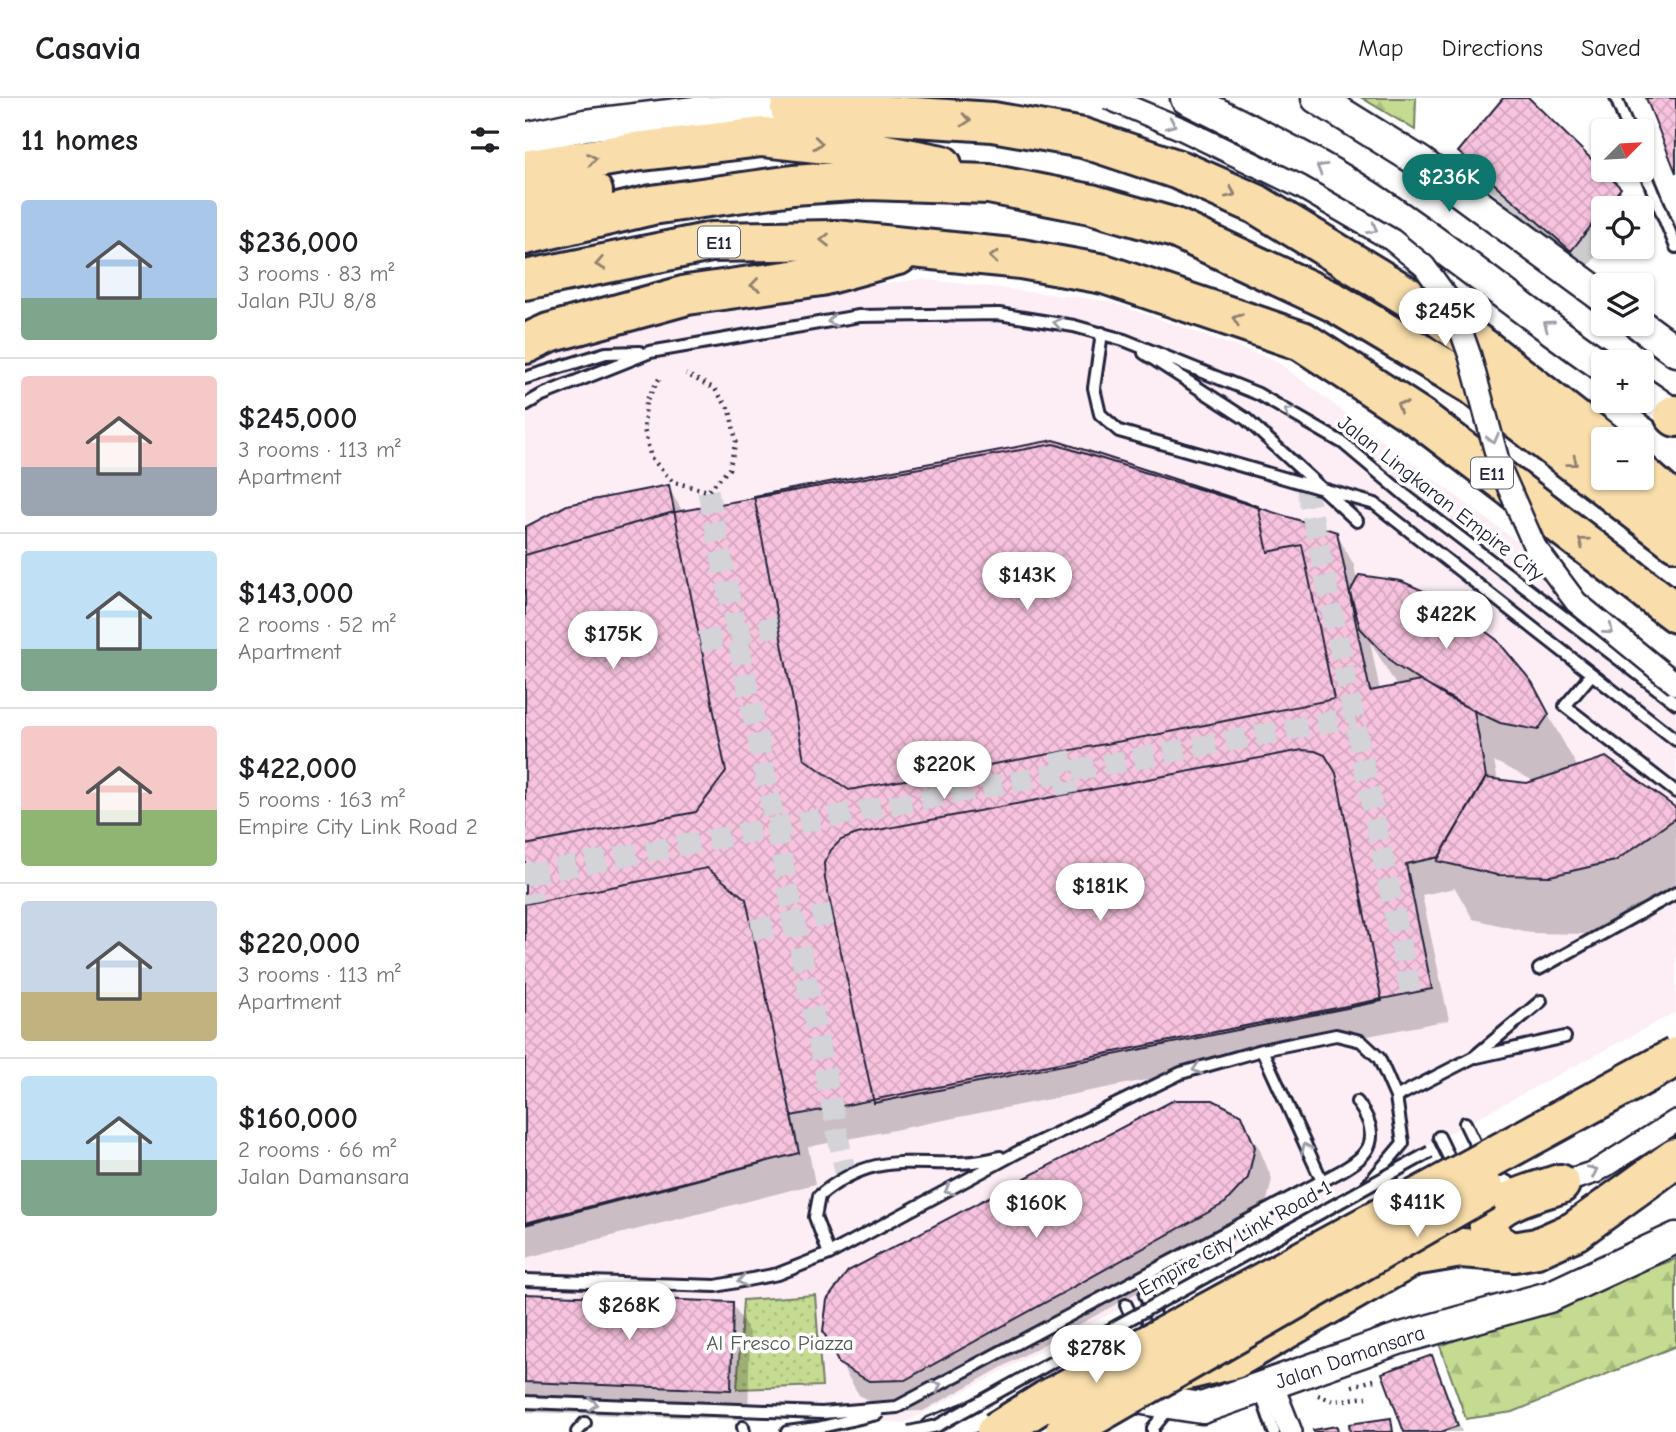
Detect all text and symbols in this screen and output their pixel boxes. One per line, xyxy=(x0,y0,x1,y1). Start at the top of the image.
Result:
text: Casavia xyxy=(35,29,141,67)
text: Map xyxy=(1358,34,1404,62)
text: Directions xyxy=(1442,34,1543,62)
text: Saved xyxy=(1581,34,1641,62)
one-way arrow xyxy=(961,112,972,127)
one-way arrow xyxy=(1164,116,1176,130)
north arrow xyxy=(1591,119,1654,182)
map controls xyxy=(1591,119,1654,490)
icon: filters xyxy=(466,121,504,159)
text: 11 homes xyxy=(21,123,138,158)
one-way arrow xyxy=(813,135,824,150)
one-way arrow xyxy=(586,152,598,167)
pin: $236K xyxy=(1400,155,1498,214)
one-way arrow xyxy=(1316,163,1328,176)
text: $236K xyxy=(1418,163,1480,190)
one-way arrow xyxy=(1224,185,1237,199)
button: locate xyxy=(1591,196,1654,259)
one-way arrow xyxy=(1365,221,1378,234)
text: $236,000 xyxy=(238,225,359,260)
road number: E11 xyxy=(698,226,740,258)
icon: home xyxy=(77,228,161,312)
one-way arrow xyxy=(819,232,830,248)
one-way arrow xyxy=(988,250,999,265)
one-way arrow xyxy=(594,256,606,271)
text: 3 rooms · 83 m² xyxy=(238,260,394,287)
button: layers xyxy=(1591,273,1654,336)
one-way arrow xyxy=(749,277,761,292)
text: Jalan PJU 8/8 xyxy=(238,287,377,314)
pin: $245K xyxy=(1396,288,1494,348)
text: $245K xyxy=(1415,297,1475,324)
one-way arrow xyxy=(826,313,838,328)
one-way arrow xyxy=(1231,313,1244,327)
one-way arrow xyxy=(1052,316,1064,331)
one-way arrow xyxy=(1543,321,1556,334)
button: + xyxy=(1591,350,1654,413)
text: $245,000 xyxy=(238,401,357,436)
one-way arrow xyxy=(1396,401,1409,414)
icon: home xyxy=(77,404,161,488)
one-way arrow xyxy=(1283,407,1296,420)
street label: Jalan Lingkaran Empire City xyxy=(1333,410,1549,586)
button: − xyxy=(1591,427,1654,490)
one-way arrow xyxy=(1485,433,1499,445)
text: 3 rooms · 113 m² xyxy=(238,436,401,463)
one-way arrow xyxy=(1566,454,1578,467)
road number: E11 xyxy=(1471,458,1513,488)
text: Apartment xyxy=(238,463,341,490)
one-way arrow xyxy=(1578,537,1591,550)
pin: $143K xyxy=(978,552,1076,612)
text: $143K xyxy=(998,561,1056,588)
text: $143,000 xyxy=(238,576,354,611)
icon: home xyxy=(77,579,161,663)
pin: $422K xyxy=(1397,592,1495,651)
text: $422K xyxy=(1416,600,1476,627)
text: 2 rooms · 52 m² xyxy=(238,611,396,638)
pin: $175K xyxy=(564,612,662,671)
text: $175K xyxy=(584,620,642,647)
one-way arrow xyxy=(1602,621,1614,634)
text: Apartment xyxy=(238,638,341,665)
pin: $220K xyxy=(895,742,993,801)
text: $220K xyxy=(913,750,975,777)
text: $422,000 xyxy=(238,751,357,786)
icon: home xyxy=(77,754,161,838)
text: 5 rooms · 163 m² xyxy=(238,786,405,813)
text: Empire City Link Road 2 xyxy=(238,813,478,840)
pin: $181K xyxy=(1051,864,1149,923)
text: $181K xyxy=(1072,872,1128,899)
text: $220,000 xyxy=(238,926,360,961)
icon: home xyxy=(77,929,161,1013)
text: 3 rooms · 113 m² xyxy=(238,961,401,988)
text: Apartment xyxy=(238,988,341,1015)
one-way arrow xyxy=(1191,1060,1203,1075)
text: $160,000 xyxy=(238,1101,358,1136)
icon: home xyxy=(77,1104,161,1188)
text: 2 rooms · 66 m² xyxy=(238,1136,396,1163)
one-way arrow xyxy=(1300,1142,1314,1155)
text: Jalan Damansara xyxy=(238,1163,410,1190)
one-way arrow xyxy=(1586,1165,1598,1179)
street label: Empire City Link Road 1 xyxy=(1135,1175,1335,1301)
pin: $160K xyxy=(987,1180,1085,1240)
pin: $411K xyxy=(1368,1180,1466,1239)
one-way arrow xyxy=(943,1182,956,1195)
text: $411K xyxy=(1389,1188,1445,1215)
text: $160K xyxy=(1005,1189,1067,1216)
one-way arrow xyxy=(736,1273,748,1288)
pin: $268K xyxy=(580,1282,678,1342)
text: $268K xyxy=(598,1291,660,1318)
street label: Jalan Damansara xyxy=(1272,1320,1428,1394)
pin: $278K xyxy=(1047,1326,1145,1385)
park label: Al Fresco Piazza xyxy=(706,1331,854,1355)
text: $278K xyxy=(1066,1334,1126,1361)
one-way arrow xyxy=(930,1380,943,1394)
one-way arrow xyxy=(588,1397,599,1412)

